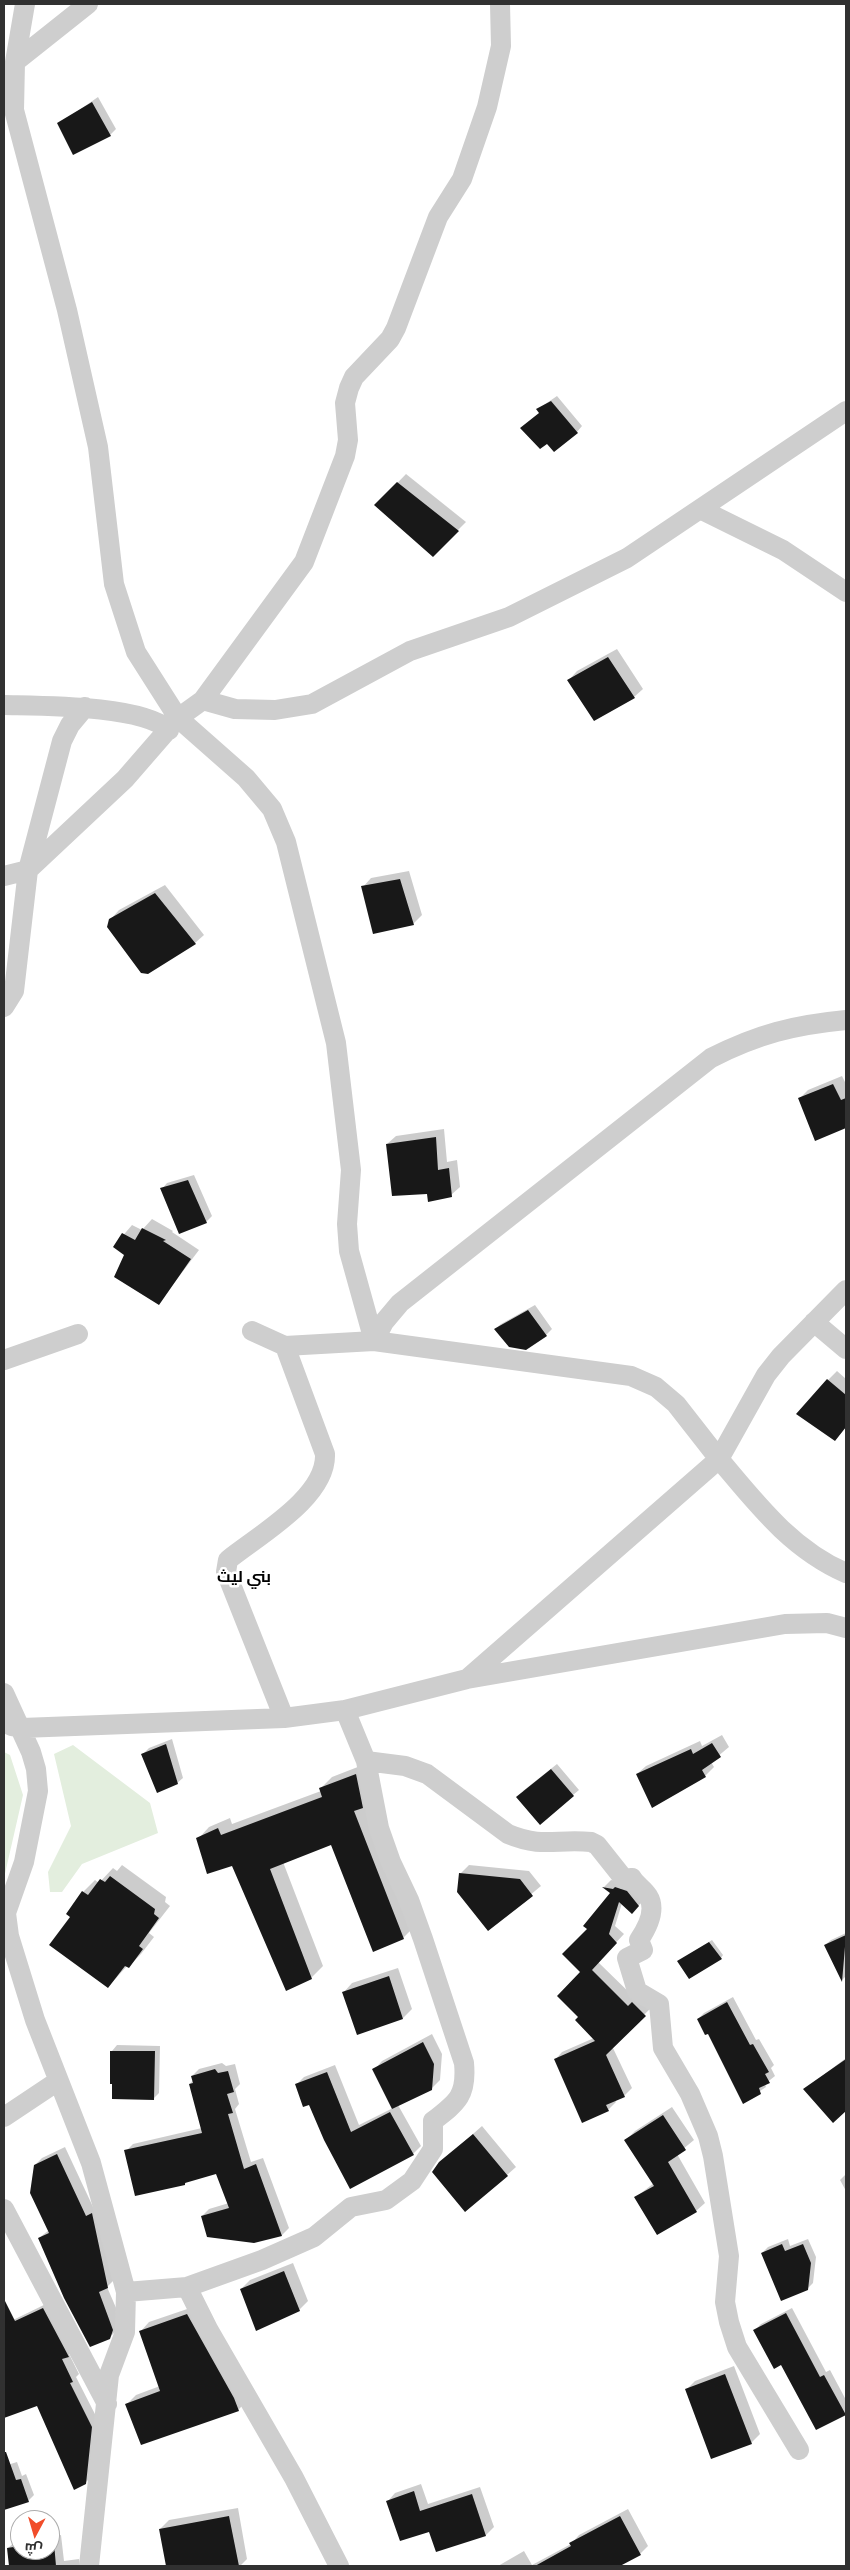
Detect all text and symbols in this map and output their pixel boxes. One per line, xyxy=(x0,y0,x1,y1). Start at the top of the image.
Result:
district label: بني ليث xyxy=(217,1567,271,1587)
north arrow xyxy=(10,2510,60,2560)
text: ش xyxy=(24,2539,43,2559)

